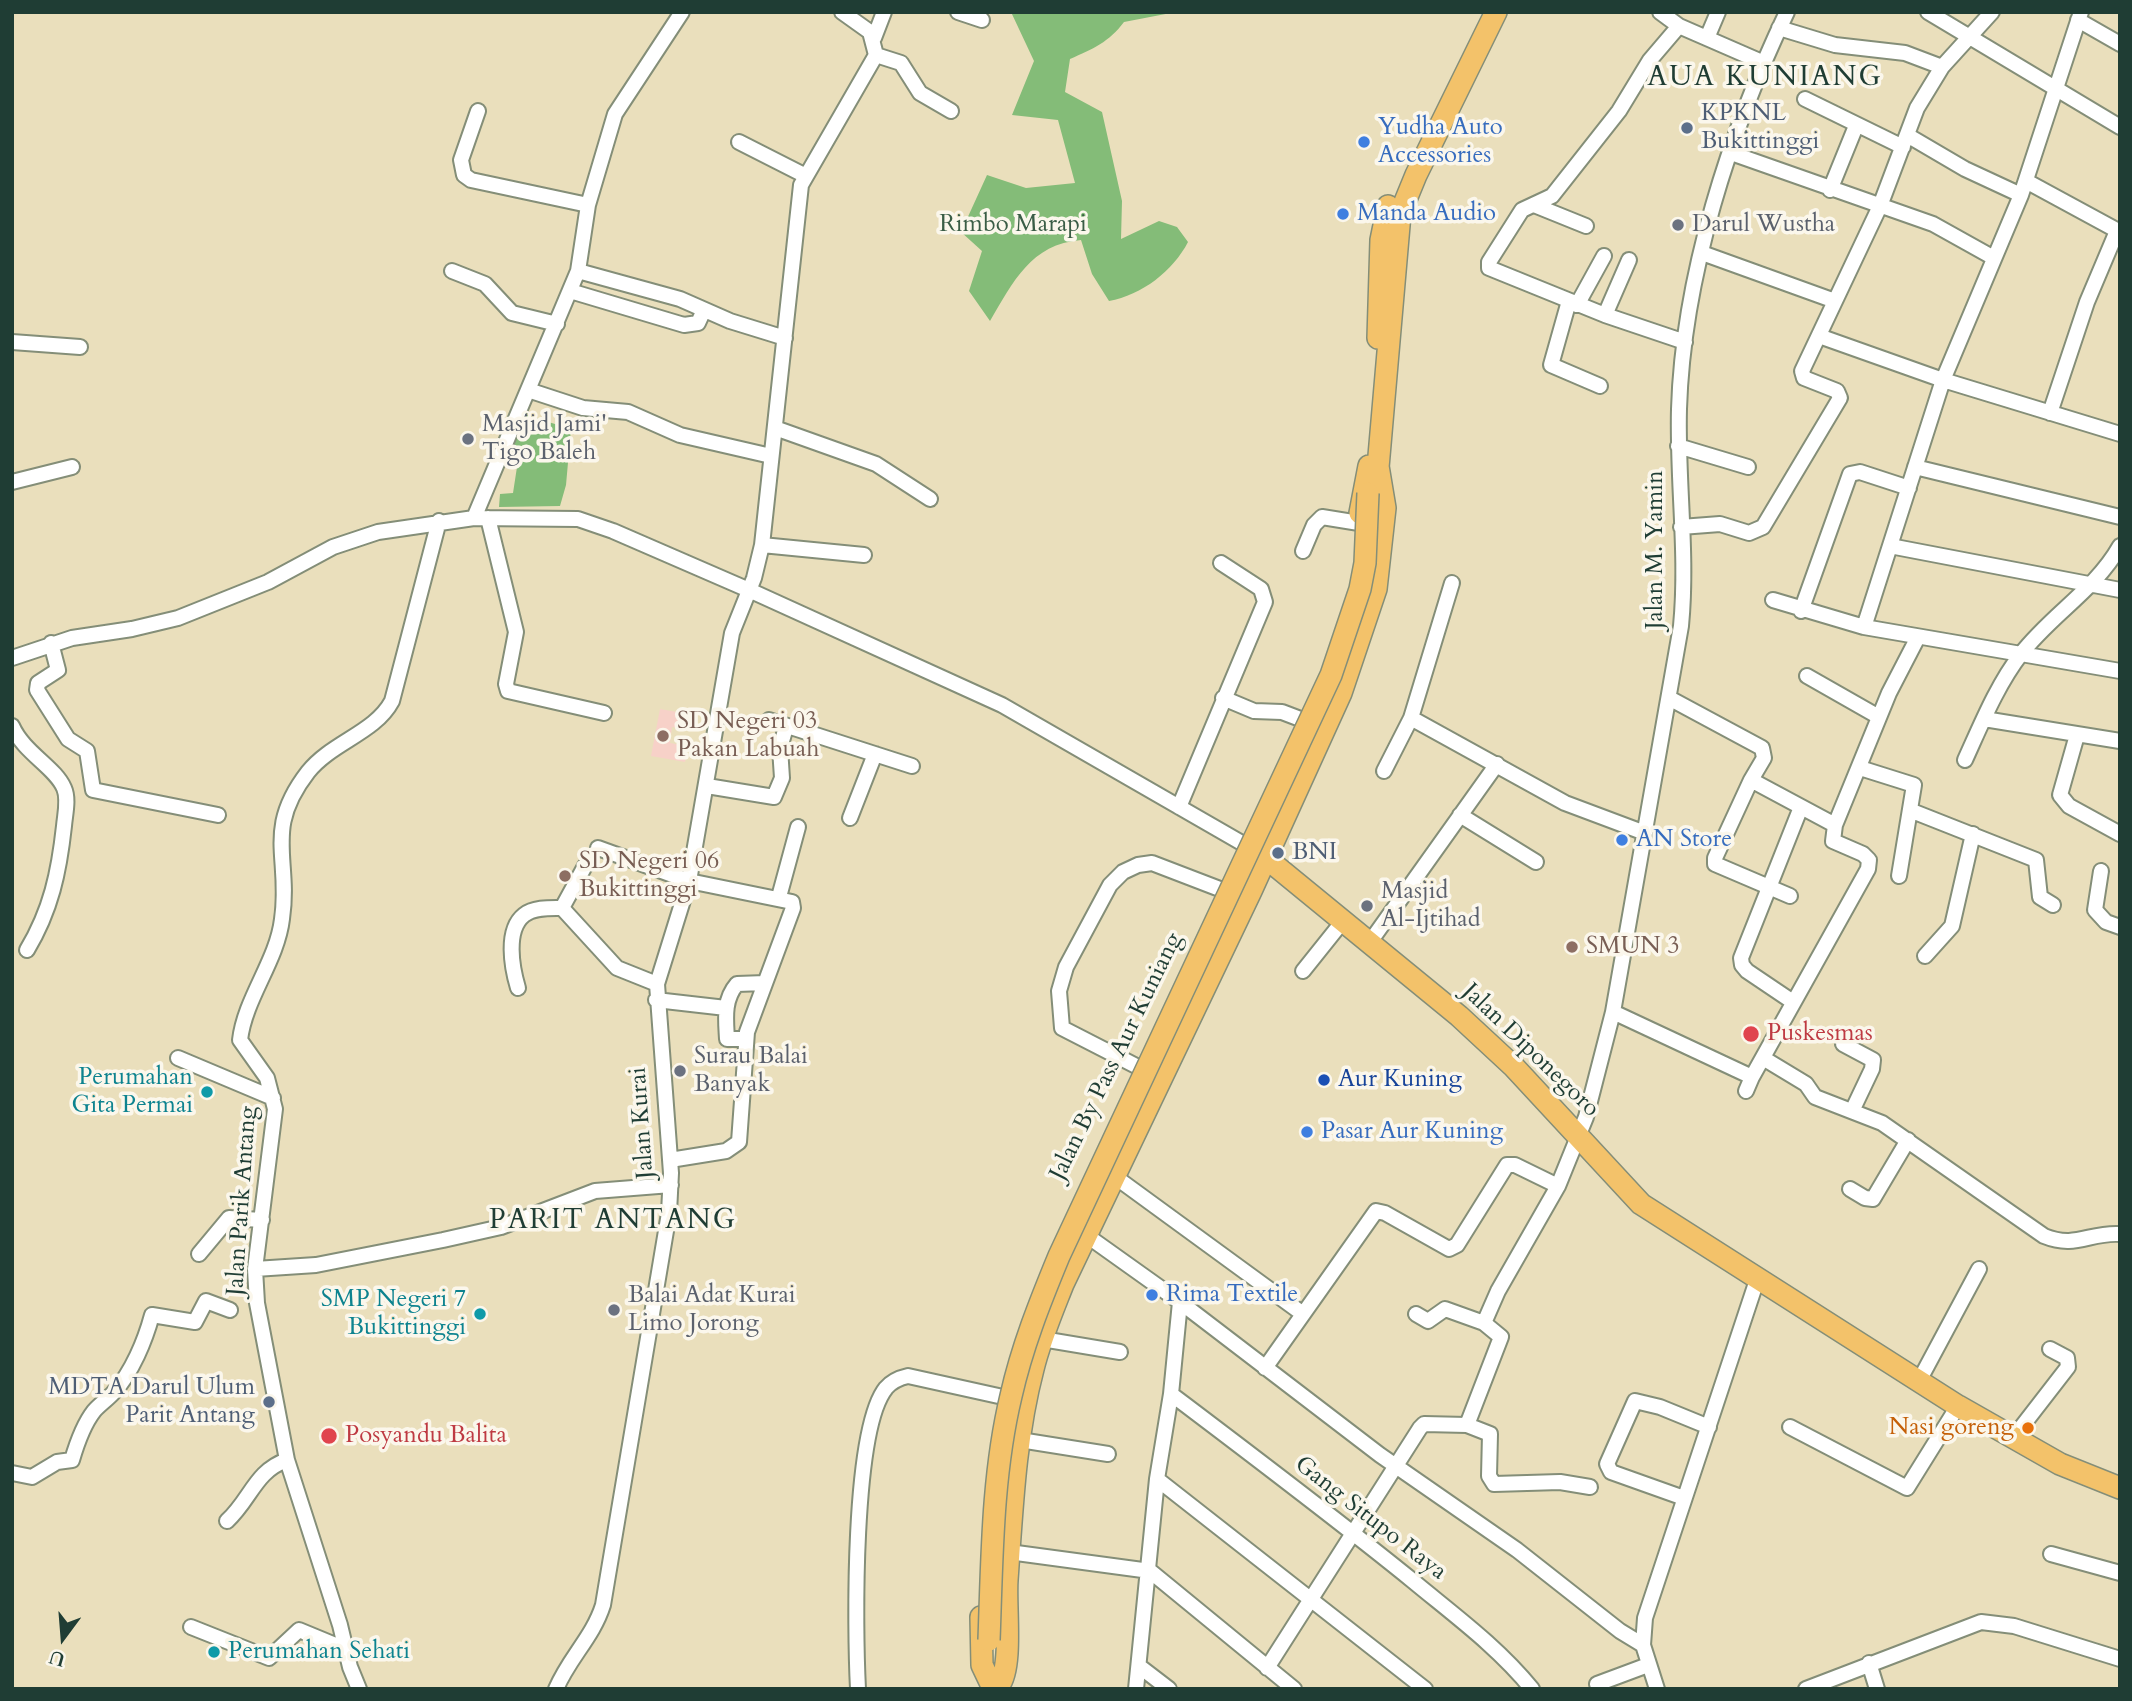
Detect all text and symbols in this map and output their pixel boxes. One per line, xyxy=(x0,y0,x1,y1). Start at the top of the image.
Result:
district label: AUA KUNIANG xyxy=(1649,62,1881,96)
place label: KPKNL Bukittinggi xyxy=(1701,100,1819,156)
place label: Yudha Auto Accessories xyxy=(1378,114,1503,170)
marker: KPKNL Bukittinggi xyxy=(1679,120,1695,136)
marker: Yudha Auto Accessories xyxy=(1356,134,1372,150)
place label: Manda Audio xyxy=(1357,200,1496,228)
marker: Manda Audio xyxy=(1335,206,1351,222)
park label: Rimbo Marapi xyxy=(939,211,1087,239)
place label: Darul Wustha xyxy=(1692,211,1835,239)
marker: Darul Wustha xyxy=(1670,217,1686,233)
place label: Masjid Jami' Tigo Baleh xyxy=(482,411,607,467)
marker: Masjid Jami' Tigo Baleh xyxy=(460,431,476,447)
street label: Jalan M. Yamin xyxy=(1642,470,1670,630)
place label: SD Negeri 03 Pakan Labuah xyxy=(677,708,819,764)
marker: SD Negeri 03 Pakan Labuah xyxy=(655,728,671,744)
place label: AN Store xyxy=(1636,826,1732,854)
marker: AN Store xyxy=(1614,832,1630,848)
place label: BNI xyxy=(1292,839,1337,867)
marker: BNI xyxy=(1270,845,1286,861)
place label: SD Negeri 06 Bukittinggi xyxy=(579,848,719,904)
marker: SD Negeri 06 Bukittinggi xyxy=(557,868,573,884)
place label: Masjid Al-Ijtihad xyxy=(1381,878,1480,934)
marker: Masjid Al-Ijtihad xyxy=(1359,898,1375,914)
street label: Jalan By Pass Aur Kuniang xyxy=(1044,929,1190,1185)
place label: SMUN 3 xyxy=(1586,933,1679,961)
marker: SMUN 3 xyxy=(1564,939,1580,955)
street label: Jalan Diponegoro xyxy=(1455,978,1605,1124)
place label: Puskesmas xyxy=(1767,1020,1873,1048)
marker: Puskesmas xyxy=(1741,1024,1761,1044)
place label: Surau Balai Banyak xyxy=(694,1043,808,1099)
marker: Surau Balai Banyak xyxy=(672,1063,688,1079)
place label: Perumahan Gita Permai xyxy=(72,1064,193,1120)
street label: Jalan Kurai xyxy=(625,1066,661,1180)
place label: Aur Kuning xyxy=(1338,1066,1462,1094)
marker: Aur Kuning xyxy=(1316,1072,1332,1088)
marker: Perumahan Gita Permai xyxy=(199,1084,215,1100)
street label: Jalan Parik Antang xyxy=(222,1105,264,1297)
place label: Pasar Aur Kuning xyxy=(1321,1118,1503,1146)
marker: Pasar Aur Kuning xyxy=(1299,1124,1315,1140)
district label: PARIT ANTANG xyxy=(491,1205,735,1239)
place label: Rima Textile xyxy=(1166,1281,1298,1309)
place label: Balai Adat Kurai Limo Jorong xyxy=(628,1282,796,1338)
place label: SMP Negeri 7 Bukittinggi xyxy=(321,1286,466,1342)
marker: Rima Textile xyxy=(1144,1287,1160,1303)
marker: Balai Adat Kurai Limo Jorong xyxy=(606,1302,622,1318)
marker: SMP Negeri 7 Bukittinggi xyxy=(472,1306,488,1322)
place label: MDTA Darul Ulum Parit Antang xyxy=(48,1374,255,1430)
marker: MDTA Darul Ulum Parit Antang xyxy=(261,1394,277,1410)
place label: Nasi goreng xyxy=(1889,1414,2014,1442)
marker: Nasi goreng xyxy=(2020,1420,2036,1436)
place label: Posyandu Balita xyxy=(345,1422,507,1450)
marker: Posyandu Balita xyxy=(319,1426,339,1446)
street label: Gang Situpo Raya xyxy=(1288,1451,1452,1587)
north arrow xyxy=(28,1603,98,1673)
place label: Perumahan Sehati xyxy=(228,1638,410,1666)
text: U xyxy=(46,1644,68,1673)
marker: Perumahan Sehati xyxy=(206,1644,222,1660)

